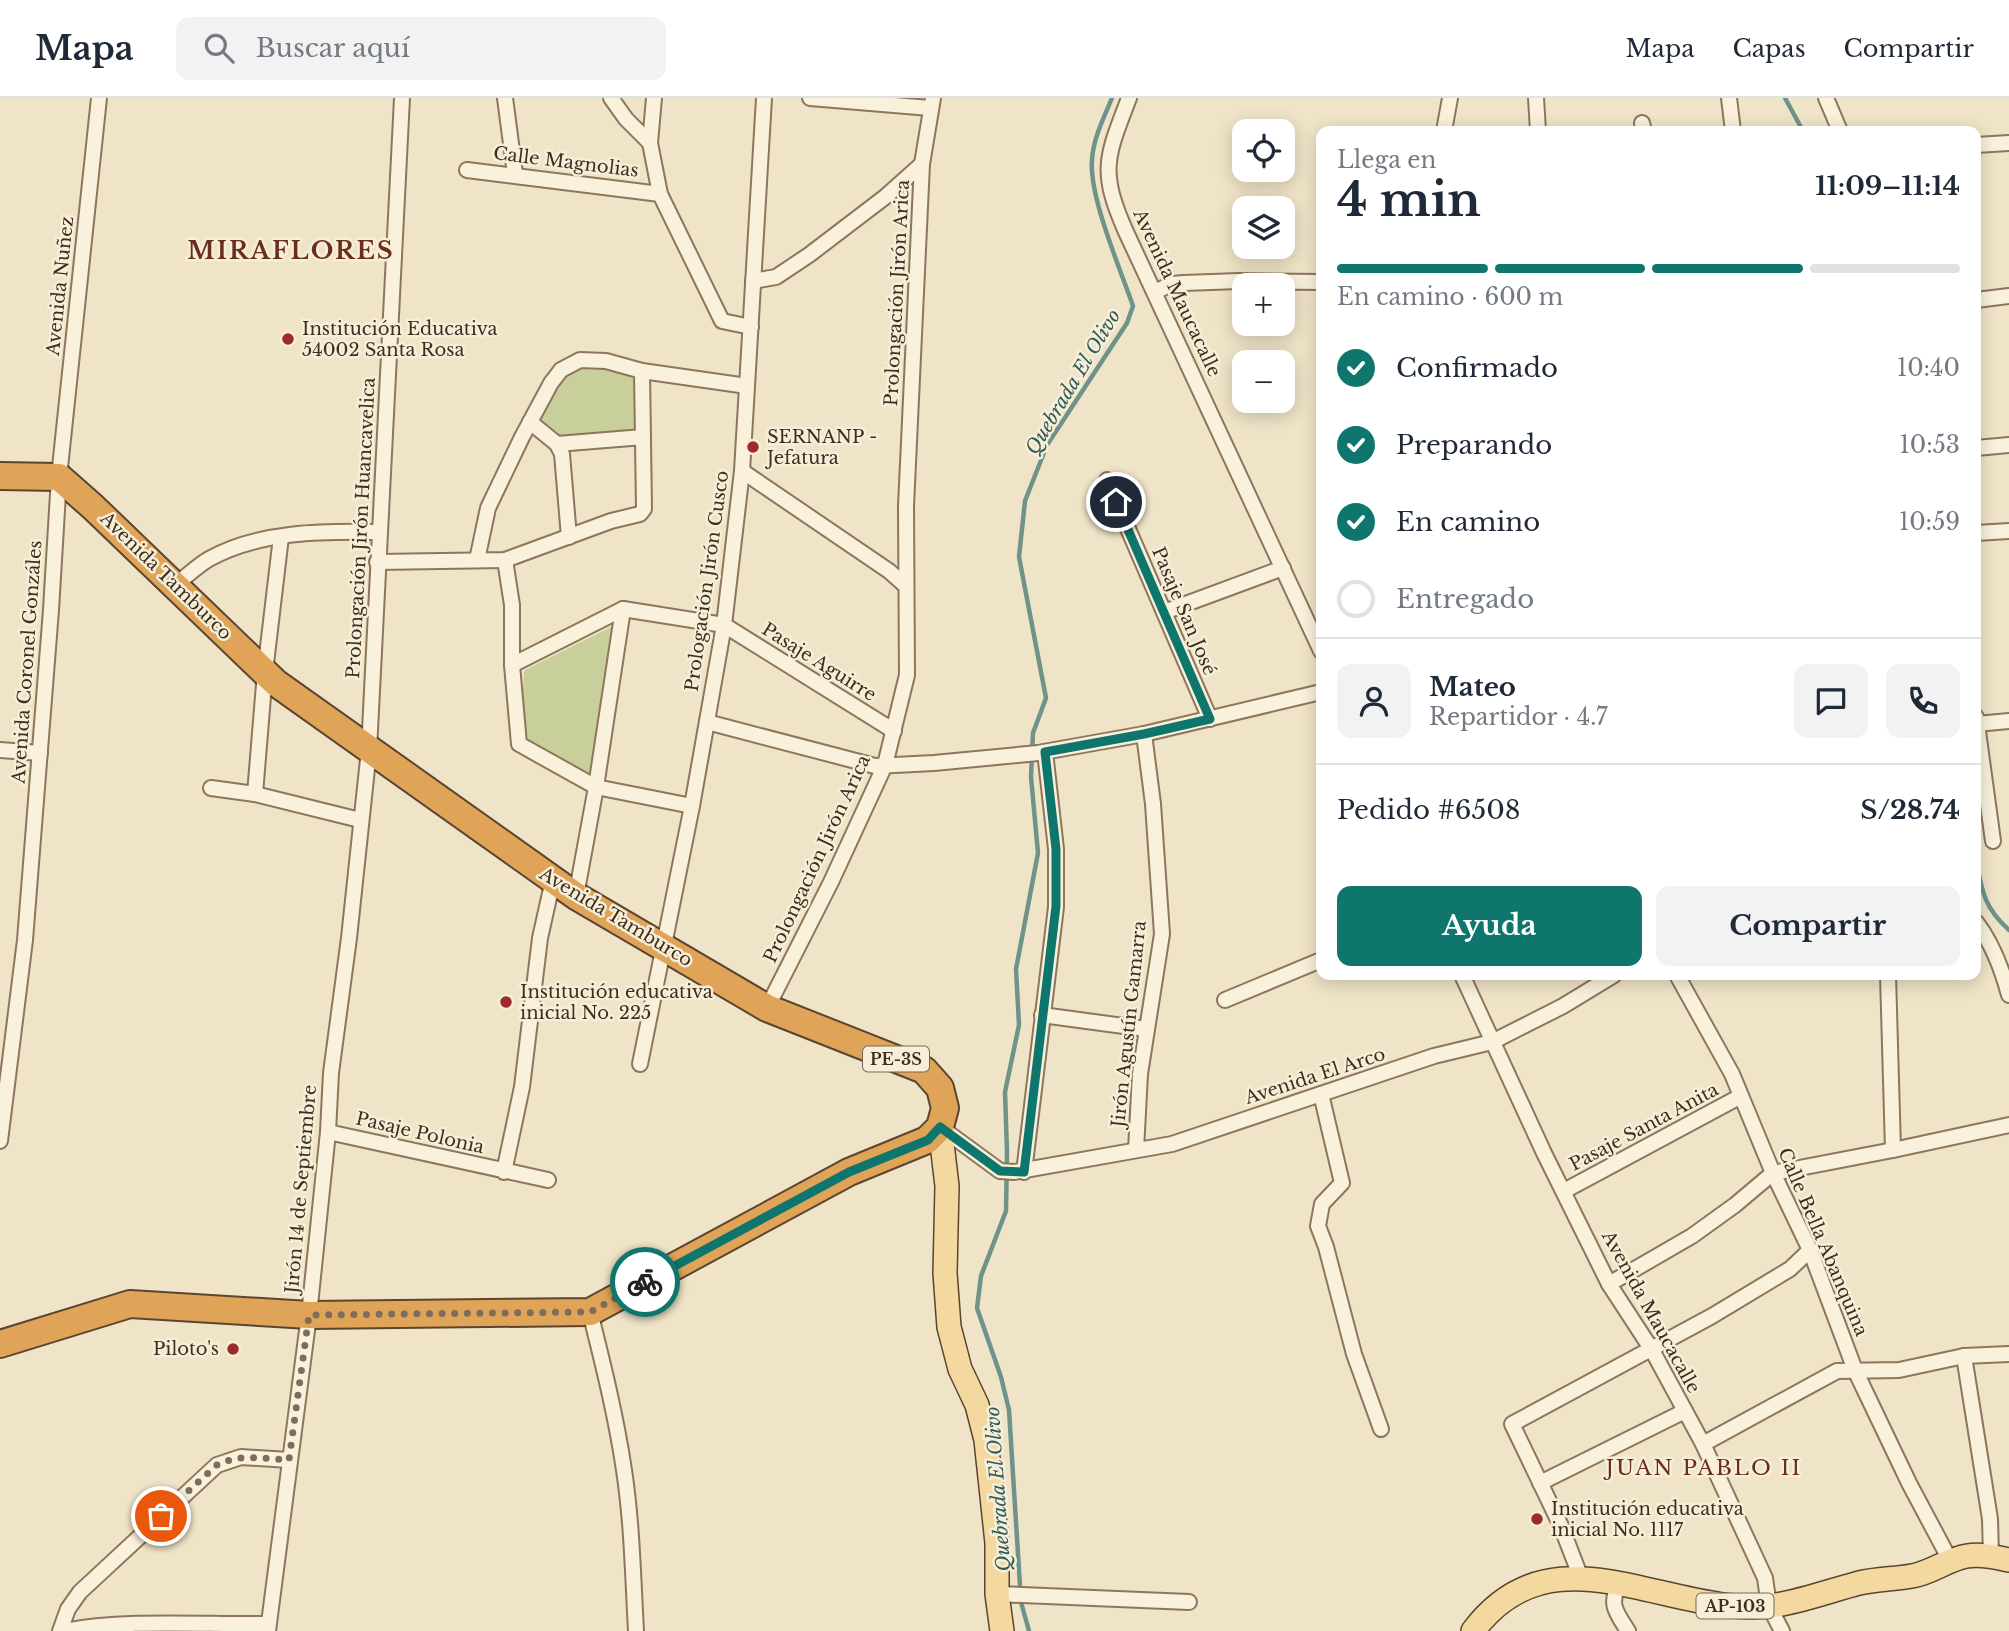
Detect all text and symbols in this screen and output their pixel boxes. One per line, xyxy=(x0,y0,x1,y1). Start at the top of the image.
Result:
search box xyxy=(176,17,666,80)
text: Mapa xyxy=(35,28,134,69)
icon: search xyxy=(200,29,238,67)
text: Buscar aquí xyxy=(256,32,410,64)
text: Mapa xyxy=(1625,34,1695,63)
text: Capas xyxy=(1733,34,1806,63)
text: Compartir xyxy=(1844,34,1974,63)
map controls xyxy=(1232,119,1295,413)
button: locate xyxy=(1232,119,1295,182)
street label: Calle Magnolias xyxy=(492,142,640,182)
text: Llega en xyxy=(1337,146,1436,174)
text: 11:09–11:14 xyxy=(1815,170,1960,202)
text: 4 min xyxy=(1337,171,1481,228)
street label: Prolongación Jirón Arica xyxy=(880,179,914,407)
button: layers xyxy=(1232,196,1295,259)
street label: Avenida Maucacalle xyxy=(1128,205,1225,380)
street label: Avenida Nuñez xyxy=(42,215,78,358)
district label: MIRAFLORES xyxy=(187,236,395,265)
button: + xyxy=(1232,273,1295,336)
text: En camino · 600 m xyxy=(1337,283,1563,311)
water label: Quebrada El Olivo xyxy=(1021,305,1125,459)
place label: Institución Educativa 54002 Santa Rosa xyxy=(302,318,498,361)
marker: Institución Educativa 54002 Santa Rosa xyxy=(280,331,296,347)
icon: check xyxy=(1337,349,1375,387)
button: − xyxy=(1232,350,1295,413)
text: Confirmado xyxy=(1396,352,1558,384)
text: 10:40 xyxy=(1897,354,1960,382)
street label: Prolongación Jirón Huancavelica xyxy=(342,377,380,679)
place label: SERNANP - Jefatura xyxy=(765,426,877,469)
icon: check xyxy=(1337,426,1375,464)
text: Preparando xyxy=(1396,429,1552,461)
text: 10:53 xyxy=(1900,431,1960,459)
marker: SERNANP - Jefatura xyxy=(745,439,761,455)
street label: Prologación Jirón Cusco xyxy=(681,469,733,693)
pin xyxy=(1086,472,1146,532)
icon: home xyxy=(1097,483,1135,521)
icon: check xyxy=(1337,503,1375,541)
text: En camino xyxy=(1396,506,1540,538)
street label: Avenida Tamburco xyxy=(95,507,236,644)
text: 10:59 xyxy=(1899,508,1960,536)
street label: Avenida Coronel Gonzáles xyxy=(7,540,46,785)
street label: Pasaje San José xyxy=(1147,544,1221,678)
text: Entregado xyxy=(1396,583,1534,615)
street label: Pasaje Aguirre xyxy=(758,618,880,706)
button: person xyxy=(1337,664,1411,738)
button: chat xyxy=(1794,664,1868,738)
button: phone xyxy=(1886,664,1960,738)
text: Mateo xyxy=(1429,671,1516,703)
text: Repartidor · 4.7 xyxy=(1429,703,1608,731)
street label: Prolongación Jirón Arica xyxy=(759,752,875,966)
text: Pedido #6508 xyxy=(1337,794,1521,826)
text: S/28.74 xyxy=(1860,794,1960,826)
street label: Avenida Tamburco xyxy=(535,862,696,971)
button: Ayuda xyxy=(1337,886,1642,966)
button: Compartir xyxy=(1656,886,1960,966)
street label: Jirón Agustín Gamarra xyxy=(1107,920,1151,1130)
place label: Institución educativa inicial No. 225 xyxy=(520,981,713,1024)
marker: Institución educativa inicial No. 225 xyxy=(498,994,514,1010)
street label: Avenida El Arco xyxy=(1241,1043,1388,1109)
road number: PE-3S xyxy=(863,1046,929,1071)
street label: Pasaje Santa Anita xyxy=(1566,1078,1722,1176)
street label: Jirón 14 de Septiembre xyxy=(281,1084,321,1296)
street label: Pasaje Polonia xyxy=(354,1108,486,1158)
street label: Calle Bella Abanquina xyxy=(1773,1145,1873,1339)
street label: Avenida Maucacalle xyxy=(1597,1226,1705,1397)
courier xyxy=(610,1247,680,1317)
icon: bike xyxy=(626,1263,664,1301)
place label: Piloto's xyxy=(153,1338,219,1360)
marker: Piloto's xyxy=(225,1341,241,1357)
water label: Quebrada El Olivo xyxy=(981,1406,1015,1572)
district label: JUAN PABLO II xyxy=(1603,1455,1802,1481)
pin xyxy=(131,1486,191,1546)
icon: bag xyxy=(142,1497,180,1535)
place label: Institución educativa inicial No. 1117 xyxy=(1551,1498,1744,1541)
marker: Institución educativa inicial No. 1117 xyxy=(1529,1511,1545,1527)
road number: AP-103 xyxy=(1696,1594,1774,1618)

